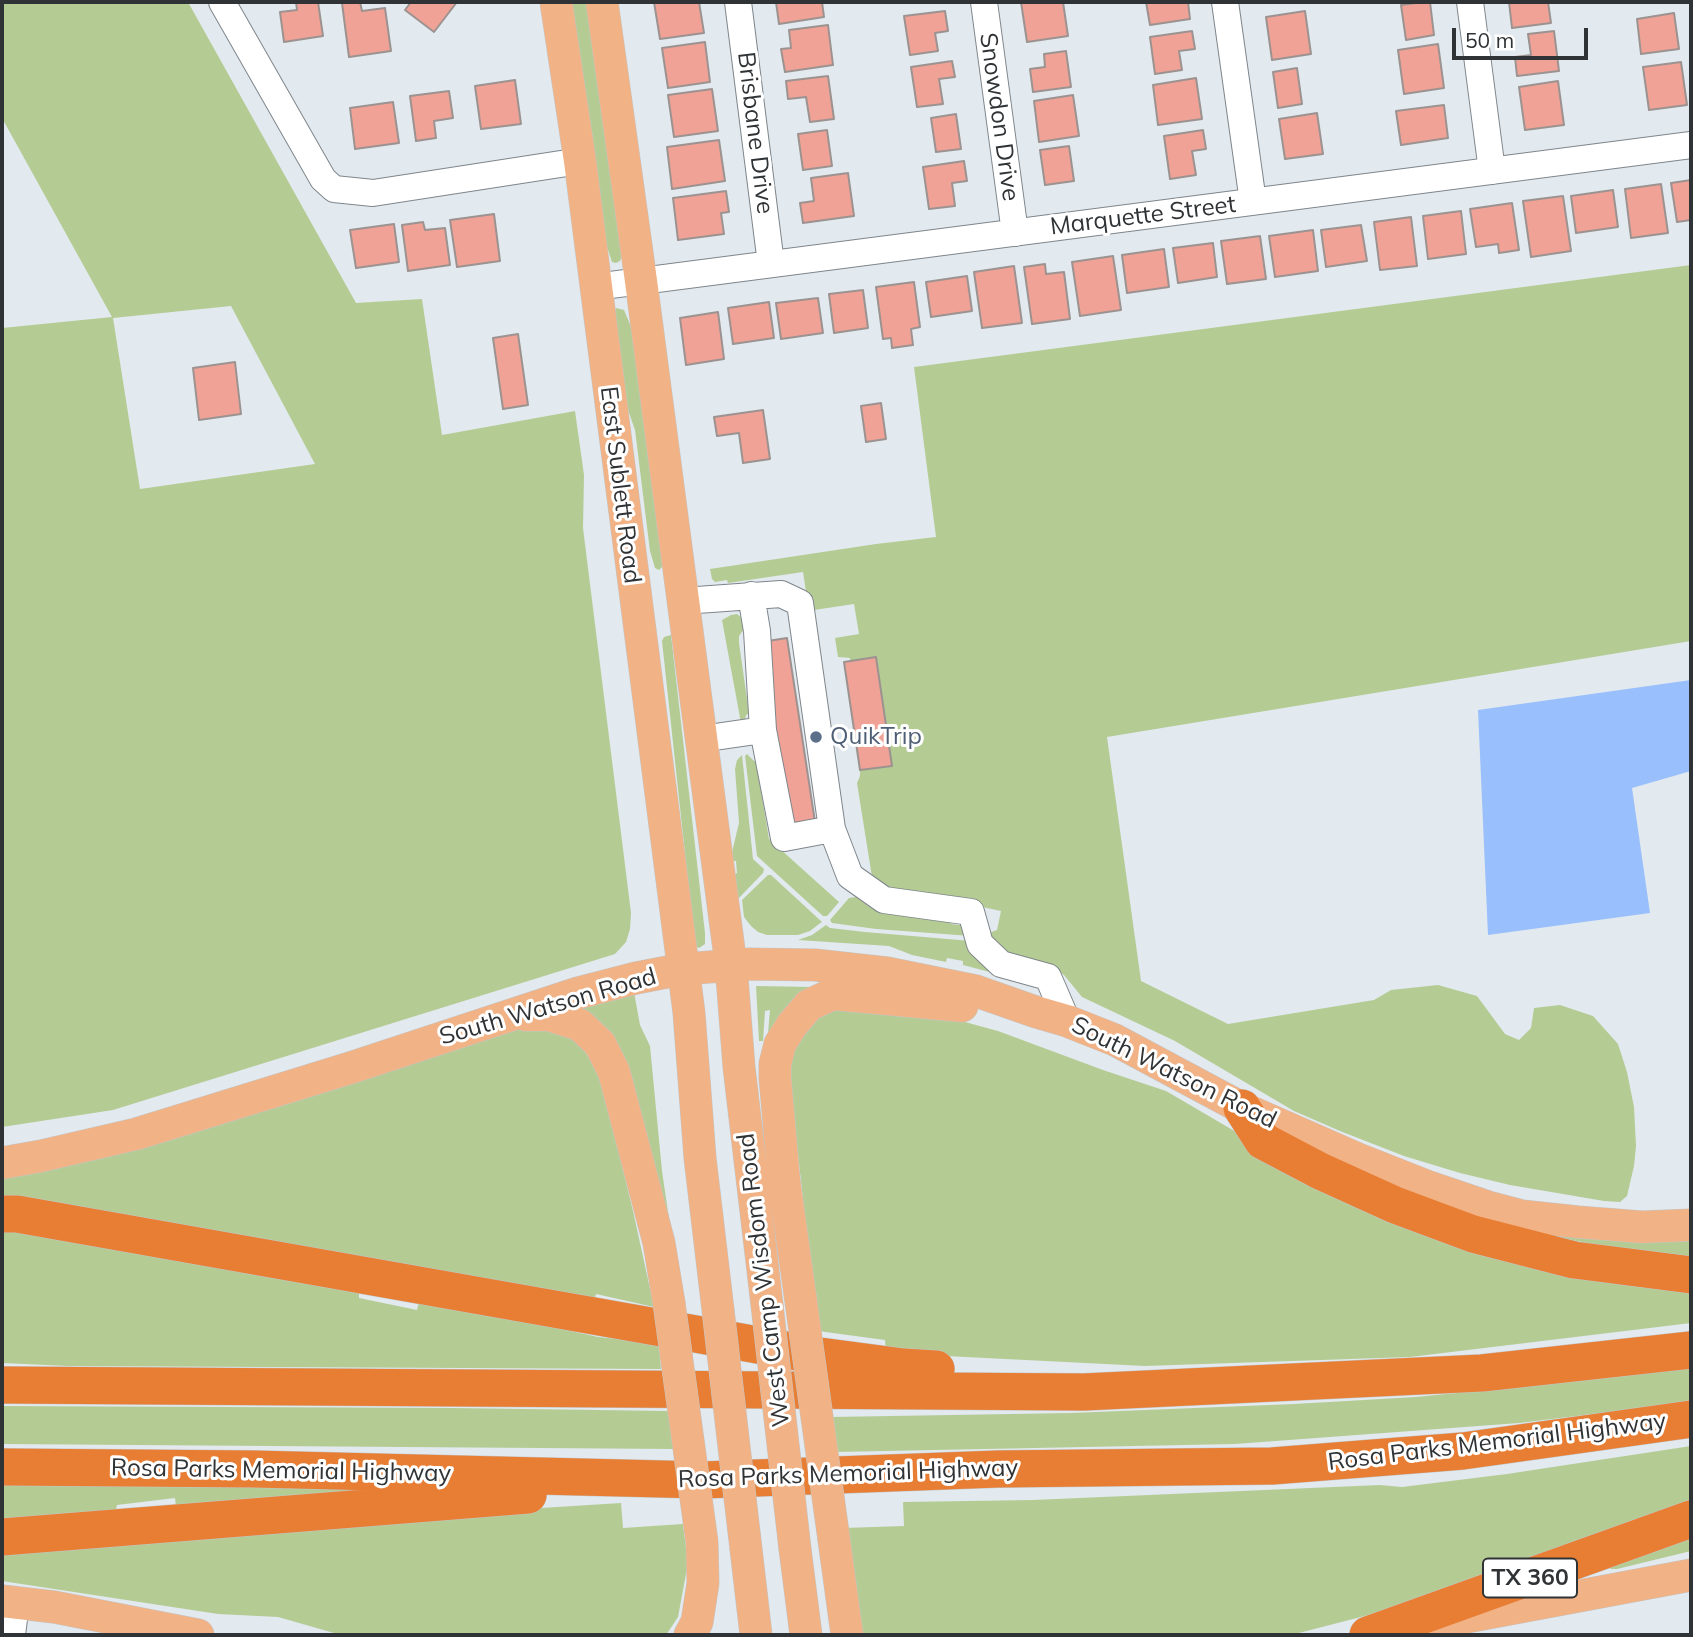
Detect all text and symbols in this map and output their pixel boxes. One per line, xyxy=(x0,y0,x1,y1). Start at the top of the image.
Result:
scale bar xyxy=(1455,14,1592,58)
text: 50 m xyxy=(1465,27,1514,53)
street label: Snowdon Drive xyxy=(973,31,1025,203)
street label: Brisbane Drive xyxy=(731,50,779,216)
street label: Marquette Street xyxy=(1048,190,1238,242)
street label: East Sublett Road xyxy=(594,385,646,585)
place label: QuikTrip xyxy=(830,723,922,751)
marker: QuikTrip xyxy=(808,729,824,745)
street label: South Watson Road xyxy=(436,962,660,1052)
street label: South Watson Road xyxy=(1067,1011,1281,1135)
street label: West Camp Wisdom Road xyxy=(732,1132,796,1428)
street label: Rosa Parks Memorial Highway xyxy=(1326,1407,1668,1477)
street label: Rosa Parks Memorial Highway xyxy=(111,1454,451,1488)
street label: Rosa Parks Memorial Highway xyxy=(677,1454,1019,1494)
road number: TX 360 xyxy=(1483,1558,1577,1597)

